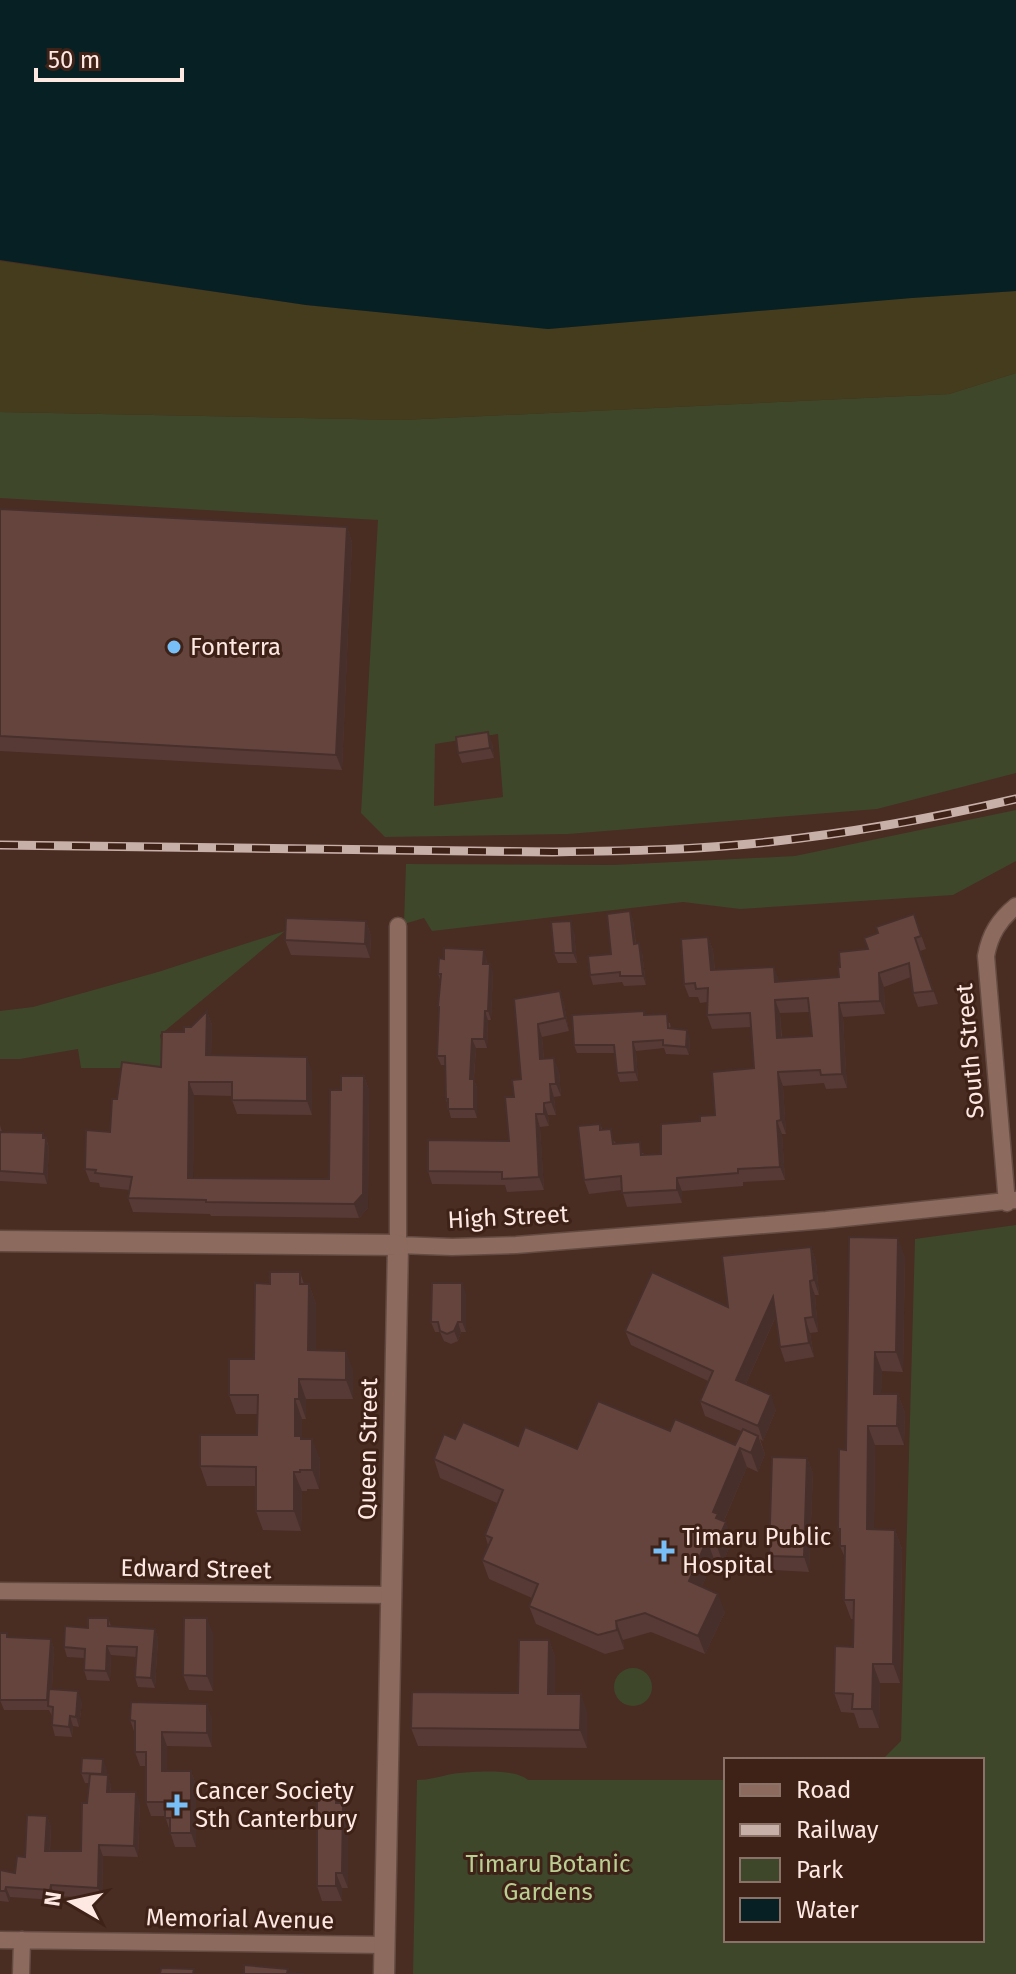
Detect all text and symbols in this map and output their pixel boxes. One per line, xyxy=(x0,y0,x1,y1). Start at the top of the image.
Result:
scale bar xyxy=(36,32,182,82)
text: 50 m xyxy=(48,46,100,74)
place label: Fonterra xyxy=(190,633,281,661)
marker: Fonterra xyxy=(165,638,183,656)
street label: South Street xyxy=(950,982,990,1120)
street label: High Street xyxy=(447,1200,570,1234)
street label: Queen Street xyxy=(353,1377,383,1520)
place label: Timaru Public Hospital xyxy=(682,1523,831,1579)
marker: Timaru Public Hospital xyxy=(653,1540,675,1562)
street label: Edward Street xyxy=(120,1554,272,1584)
legend xyxy=(724,1758,984,1942)
text: Road xyxy=(796,1776,851,1804)
place label: Cancer Society Sth Canterbury xyxy=(195,1777,358,1833)
marker: Cancer Society Sth Canterbury xyxy=(166,1794,188,1816)
text: Railway xyxy=(796,1816,879,1844)
park label: Timaru Botanic Gardens xyxy=(466,1850,630,1906)
text: Park xyxy=(796,1856,844,1884)
north arrow xyxy=(32,1862,112,1942)
text: N xyxy=(38,1890,67,1908)
text: Water xyxy=(796,1896,860,1924)
street label: Memorial Avenue xyxy=(146,1903,334,1935)

